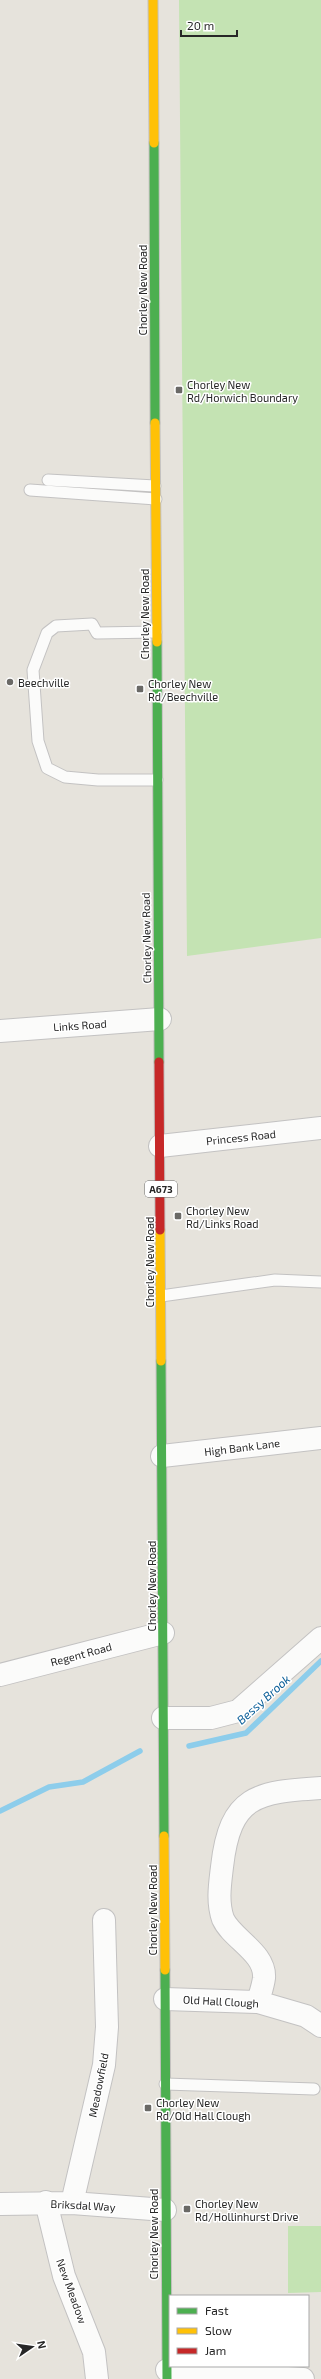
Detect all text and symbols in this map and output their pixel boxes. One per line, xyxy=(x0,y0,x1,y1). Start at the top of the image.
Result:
scale bar xyxy=(181,12,237,38)
text: 20 m xyxy=(187,18,214,32)
street label: Chorley New Road xyxy=(136,245,149,335)
place label: Chorley New Rd/Horwich Boundary xyxy=(187,378,298,404)
marker: Chorley New Rd/Horwich Boundary xyxy=(174,385,184,395)
street label: Chorley New Road xyxy=(138,569,151,659)
place label: Beechville xyxy=(18,676,69,689)
marker: Beechville xyxy=(5,677,15,687)
place label: Chorley New Rd/Beechville xyxy=(148,677,218,703)
marker: Chorley New Rd/Beechville xyxy=(135,684,145,694)
street label: Chorley New Road xyxy=(139,892,153,984)
street label: Links Road xyxy=(53,1017,107,1033)
street label: Princess Road xyxy=(205,1127,277,1147)
road number: A673 xyxy=(145,1181,177,1197)
place label: Chorley New Rd/Links Road xyxy=(186,1204,259,1230)
marker: Chorley New Rd/Links Road xyxy=(173,1211,183,1221)
street label: Chorley New Road xyxy=(143,1217,156,1307)
street label: High Bank Lane xyxy=(203,1436,281,1458)
street label: Chorley New Road xyxy=(145,1541,158,1631)
street label: Regent Road xyxy=(49,1640,113,1668)
water label: Bessy Brook xyxy=(233,1671,293,1727)
street label: Chorley New Road xyxy=(146,1865,159,1955)
street label: Old Hall Clough xyxy=(183,1993,259,2009)
street label: Meadowfield xyxy=(85,2052,111,2118)
place label: Chorley New Rd/Old Hall Clough xyxy=(156,2096,251,2122)
marker: Chorley New Rd/Old Hall Clough xyxy=(143,2103,153,2113)
street label: Chorley New Road xyxy=(147,2189,160,2279)
street label: Briksdal Way xyxy=(50,2197,116,2213)
place label: Chorley New Rd/Hollinhurst Drive xyxy=(195,2197,299,2223)
marker: Chorley New Rd/Hollinhurst Drive xyxy=(182,2204,192,2214)
street label: New Meadow xyxy=(54,2257,90,2325)
legend xyxy=(169,2295,309,2367)
text: Fast xyxy=(205,2303,229,2317)
text: Slow xyxy=(205,2323,232,2337)
north arrow xyxy=(12,2327,52,2367)
text: N xyxy=(35,2339,49,2350)
text: Jam xyxy=(205,2343,226,2357)

